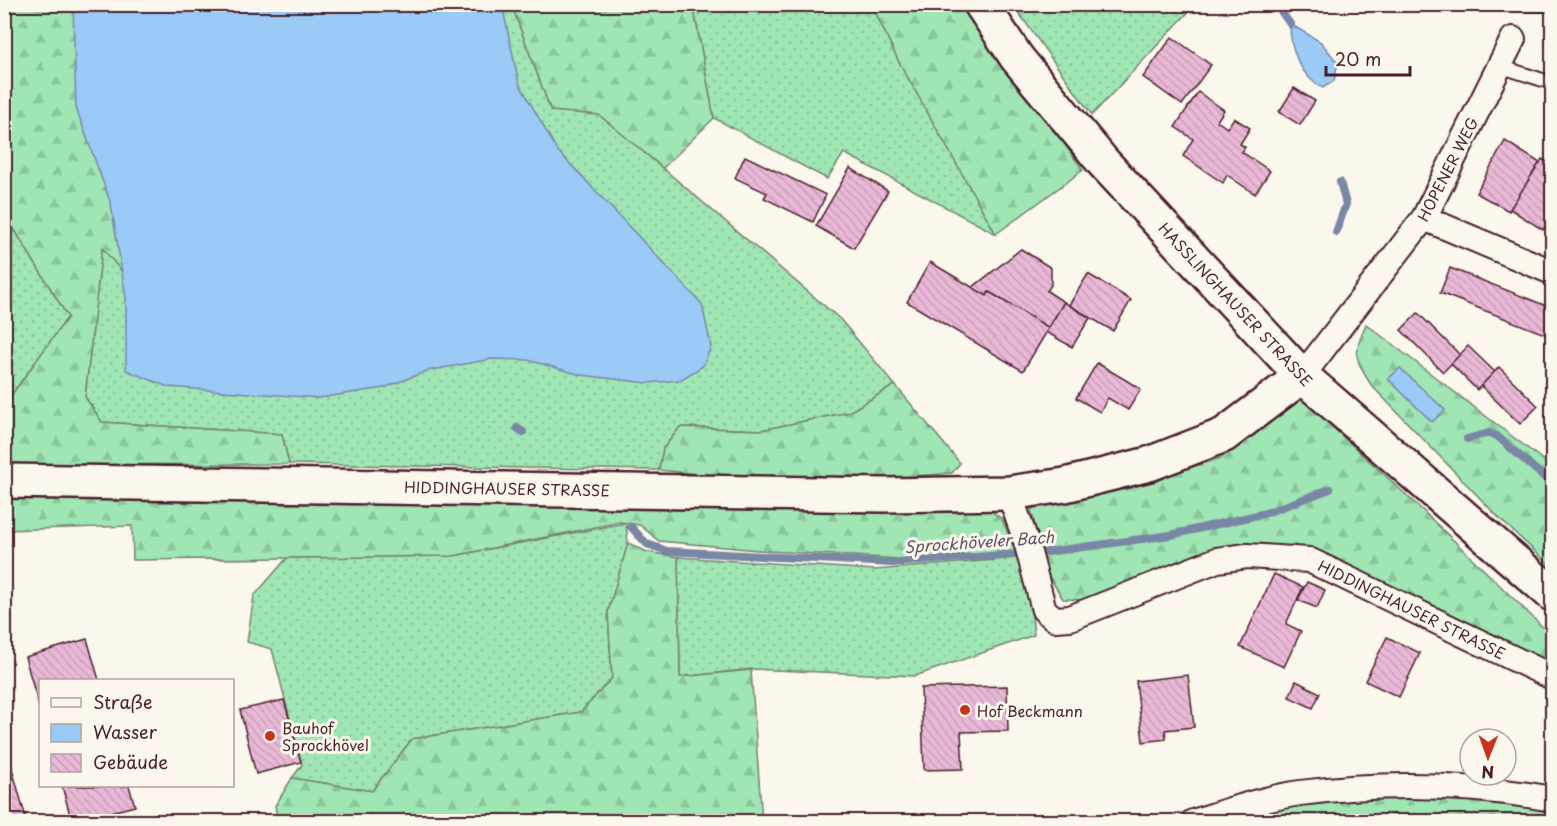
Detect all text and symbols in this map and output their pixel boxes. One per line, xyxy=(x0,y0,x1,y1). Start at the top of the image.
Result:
scale bar xyxy=(1326,39,1410,77)
text: 20 m xyxy=(1335,45,1381,72)
street label: HOPENER WEG xyxy=(1411,113,1483,225)
street label: HASSLINGHAUSER STRASSE xyxy=(1154,217,1318,391)
street label: HIDDINGHAUSER STRASSE xyxy=(404,475,610,501)
water label: Sprockhöveler Bach xyxy=(903,524,1055,558)
street label: HIDDINGHAUSER STRASSE xyxy=(1314,554,1510,664)
legend xyxy=(39,679,234,787)
text: Straße xyxy=(93,688,153,715)
place label: Hof Beckmann xyxy=(977,699,1083,722)
marker: Hof Beckmann xyxy=(958,703,972,717)
place label: Bauhof Sprockhövel xyxy=(282,716,369,756)
text: Wasser xyxy=(93,718,158,745)
north arrow xyxy=(1458,727,1518,787)
marker: Bauhof Sprockhövel xyxy=(263,729,277,743)
text: Gebäude xyxy=(93,748,168,775)
text: N xyxy=(1481,761,1494,785)

